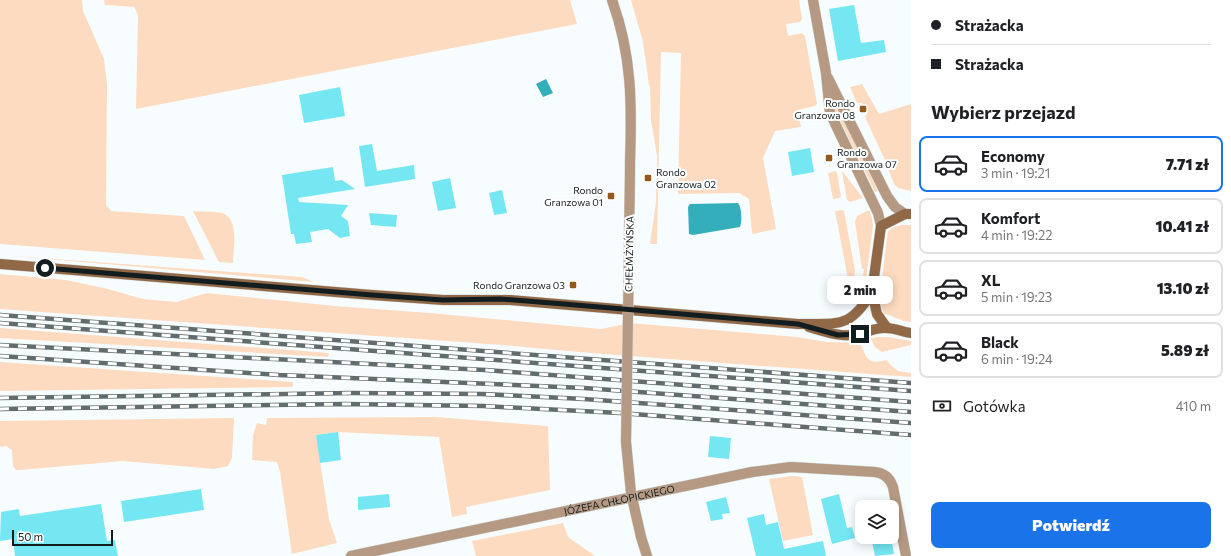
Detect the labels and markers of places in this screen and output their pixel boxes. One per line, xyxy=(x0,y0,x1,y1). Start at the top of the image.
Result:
place label: Rondo Granzowa 08 xyxy=(794,97,855,121)
marker: Rondo Granzowa 08 xyxy=(858,104,868,114)
place label: Rondo Granzowa 07 xyxy=(837,146,897,170)
marker: Rondo Granzowa 07 xyxy=(824,153,834,163)
place label: Rondo Granzowa 02 xyxy=(656,166,716,190)
marker: Rondo Granzowa 02 xyxy=(643,173,653,183)
place label: Rondo Granzowa 01 xyxy=(544,184,603,208)
marker: Rondo Granzowa 01 xyxy=(606,191,616,201)
place label: Rondo Granzowa 03 xyxy=(473,279,565,291)
marker: Rondo Granzowa 03 xyxy=(568,280,578,290)

